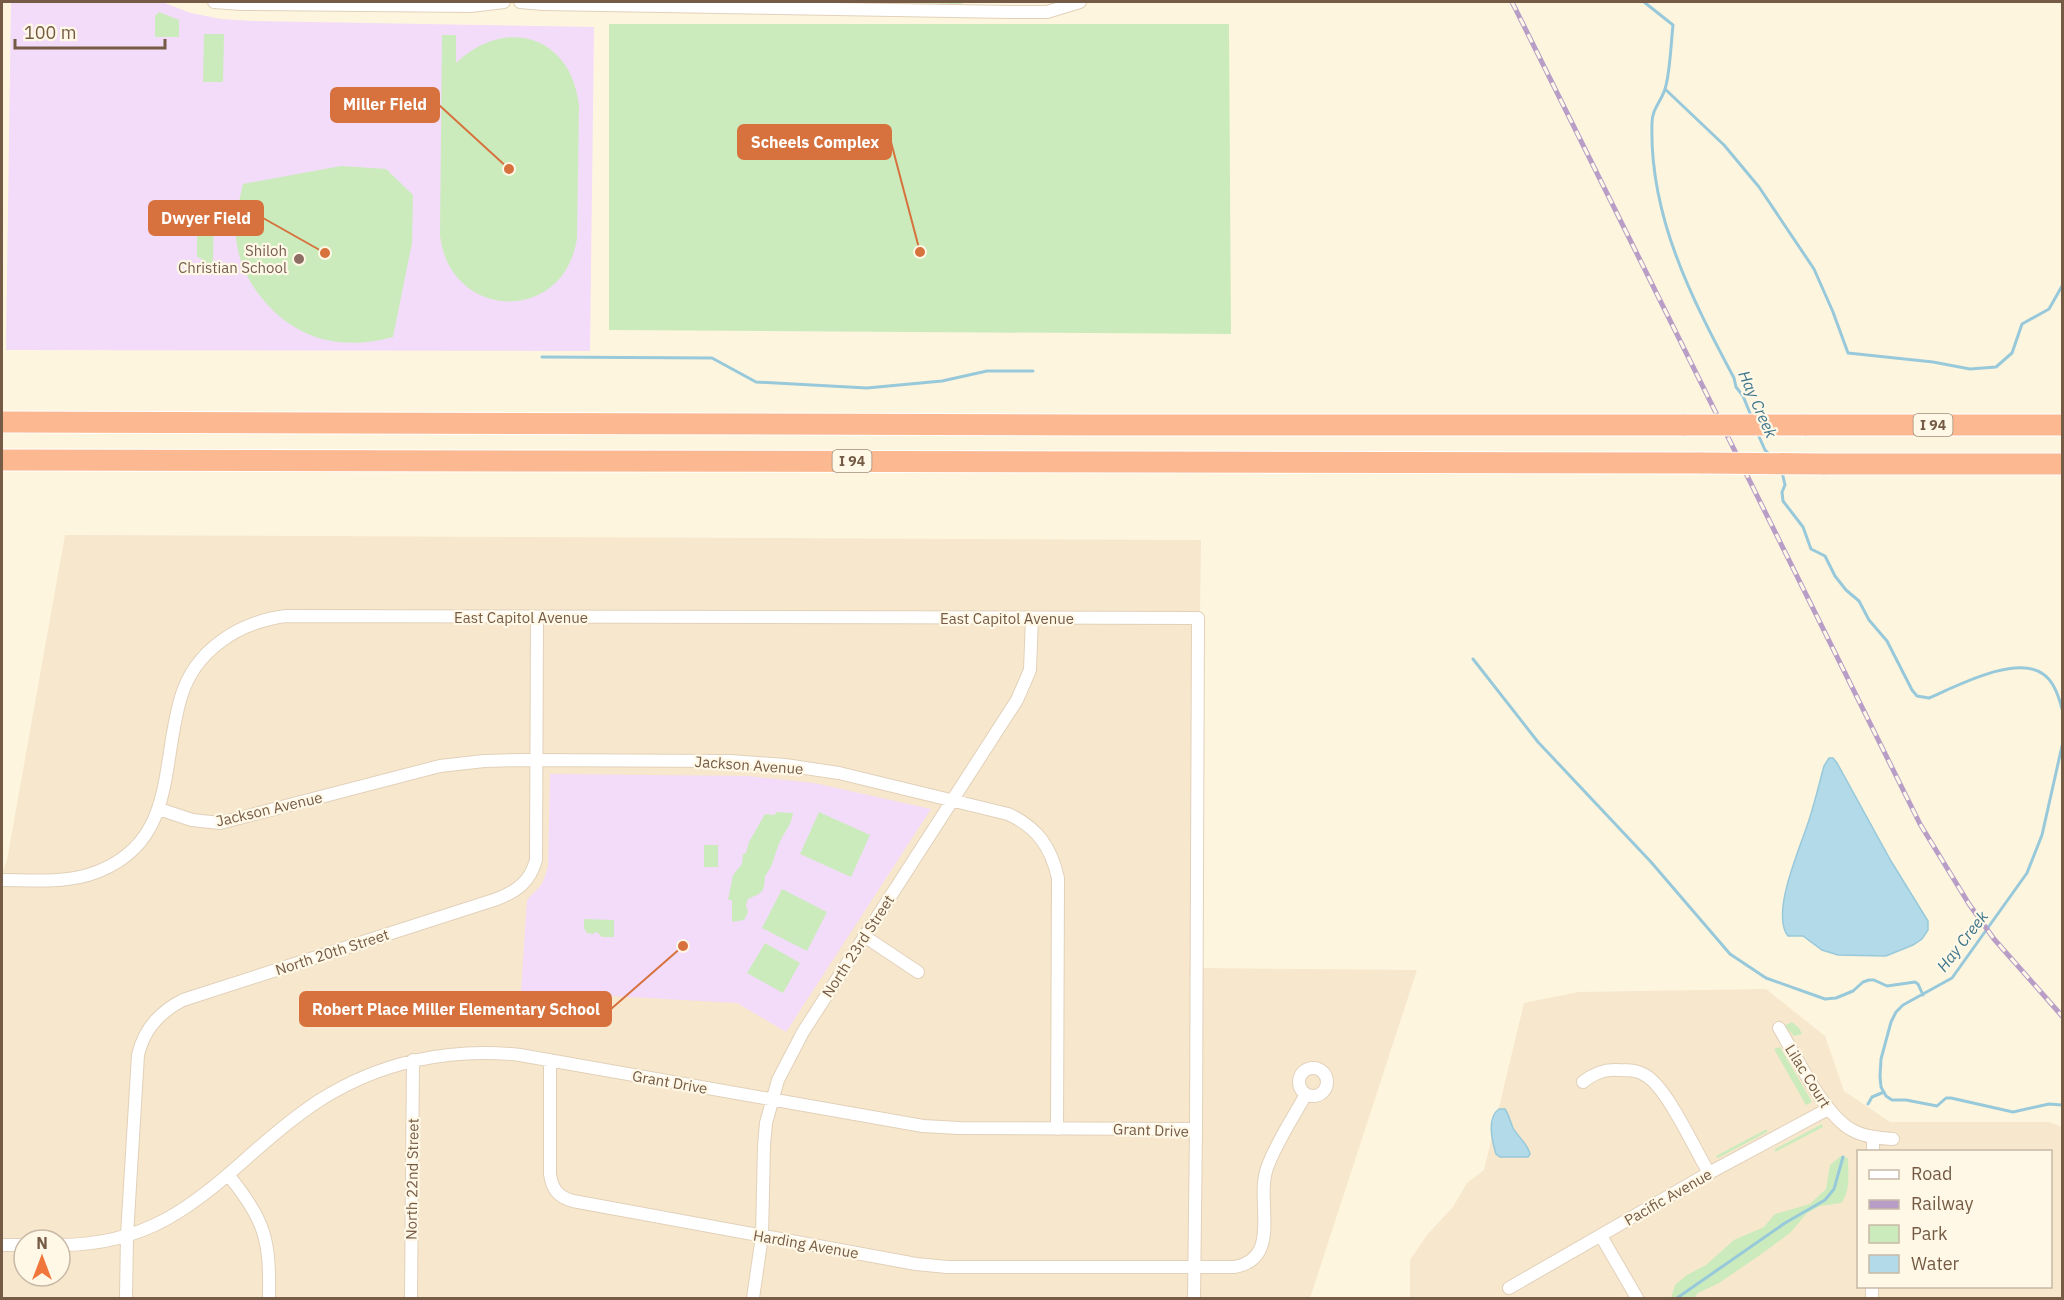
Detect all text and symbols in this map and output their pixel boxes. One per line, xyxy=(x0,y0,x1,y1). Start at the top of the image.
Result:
scale bar xyxy=(15,12,165,50)
text: 100 m xyxy=(24,21,76,44)
callout: Miller Field xyxy=(331,88,439,122)
text: Miller Field xyxy=(343,94,427,114)
callout: Scheels Complex xyxy=(738,125,891,159)
text: Scheels Complex xyxy=(751,132,879,152)
callout: Dwyer Field xyxy=(149,201,263,235)
text: Dwyer Field xyxy=(161,208,251,228)
place label: Shiloh Christian School xyxy=(178,241,287,277)
marker: Shiloh Christian School xyxy=(292,252,306,266)
water label: Hay Creek xyxy=(1734,367,1782,441)
road number: I 94 xyxy=(1914,414,1952,436)
road number: I 94 xyxy=(832,450,872,472)
street label: East Capitol Avenue xyxy=(454,608,588,627)
street label: East Capitol Avenue xyxy=(940,609,1074,628)
street label: Jackson Avenue xyxy=(694,752,804,778)
street label: Jackson Avenue xyxy=(214,788,324,830)
street label: North 23rd Street xyxy=(818,891,898,1001)
water label: Hay Creek xyxy=(1932,906,1992,975)
street label: North 20th Street xyxy=(273,925,391,979)
callout: Robert Place Miller Elementary School xyxy=(300,992,611,1026)
text: Robert Place Miller Elementary School xyxy=(312,999,600,1019)
street label: Lilac Court xyxy=(1781,1041,1835,1111)
street label: Grant Drive xyxy=(631,1066,709,1098)
street label: North 22nd Street xyxy=(401,1118,423,1240)
street label: Grant Drive xyxy=(1113,1119,1189,1141)
legend xyxy=(1857,1150,2052,1288)
text: Road xyxy=(1911,1162,1952,1185)
street label: Pacific Avenue xyxy=(1621,1164,1715,1230)
text: Railway xyxy=(1911,1192,1973,1215)
text: Park xyxy=(1911,1222,1948,1245)
street label: Harding Avenue xyxy=(752,1225,860,1263)
north arrow xyxy=(12,1228,72,1288)
text: N xyxy=(36,1233,48,1253)
text: Water xyxy=(1911,1252,1960,1275)

